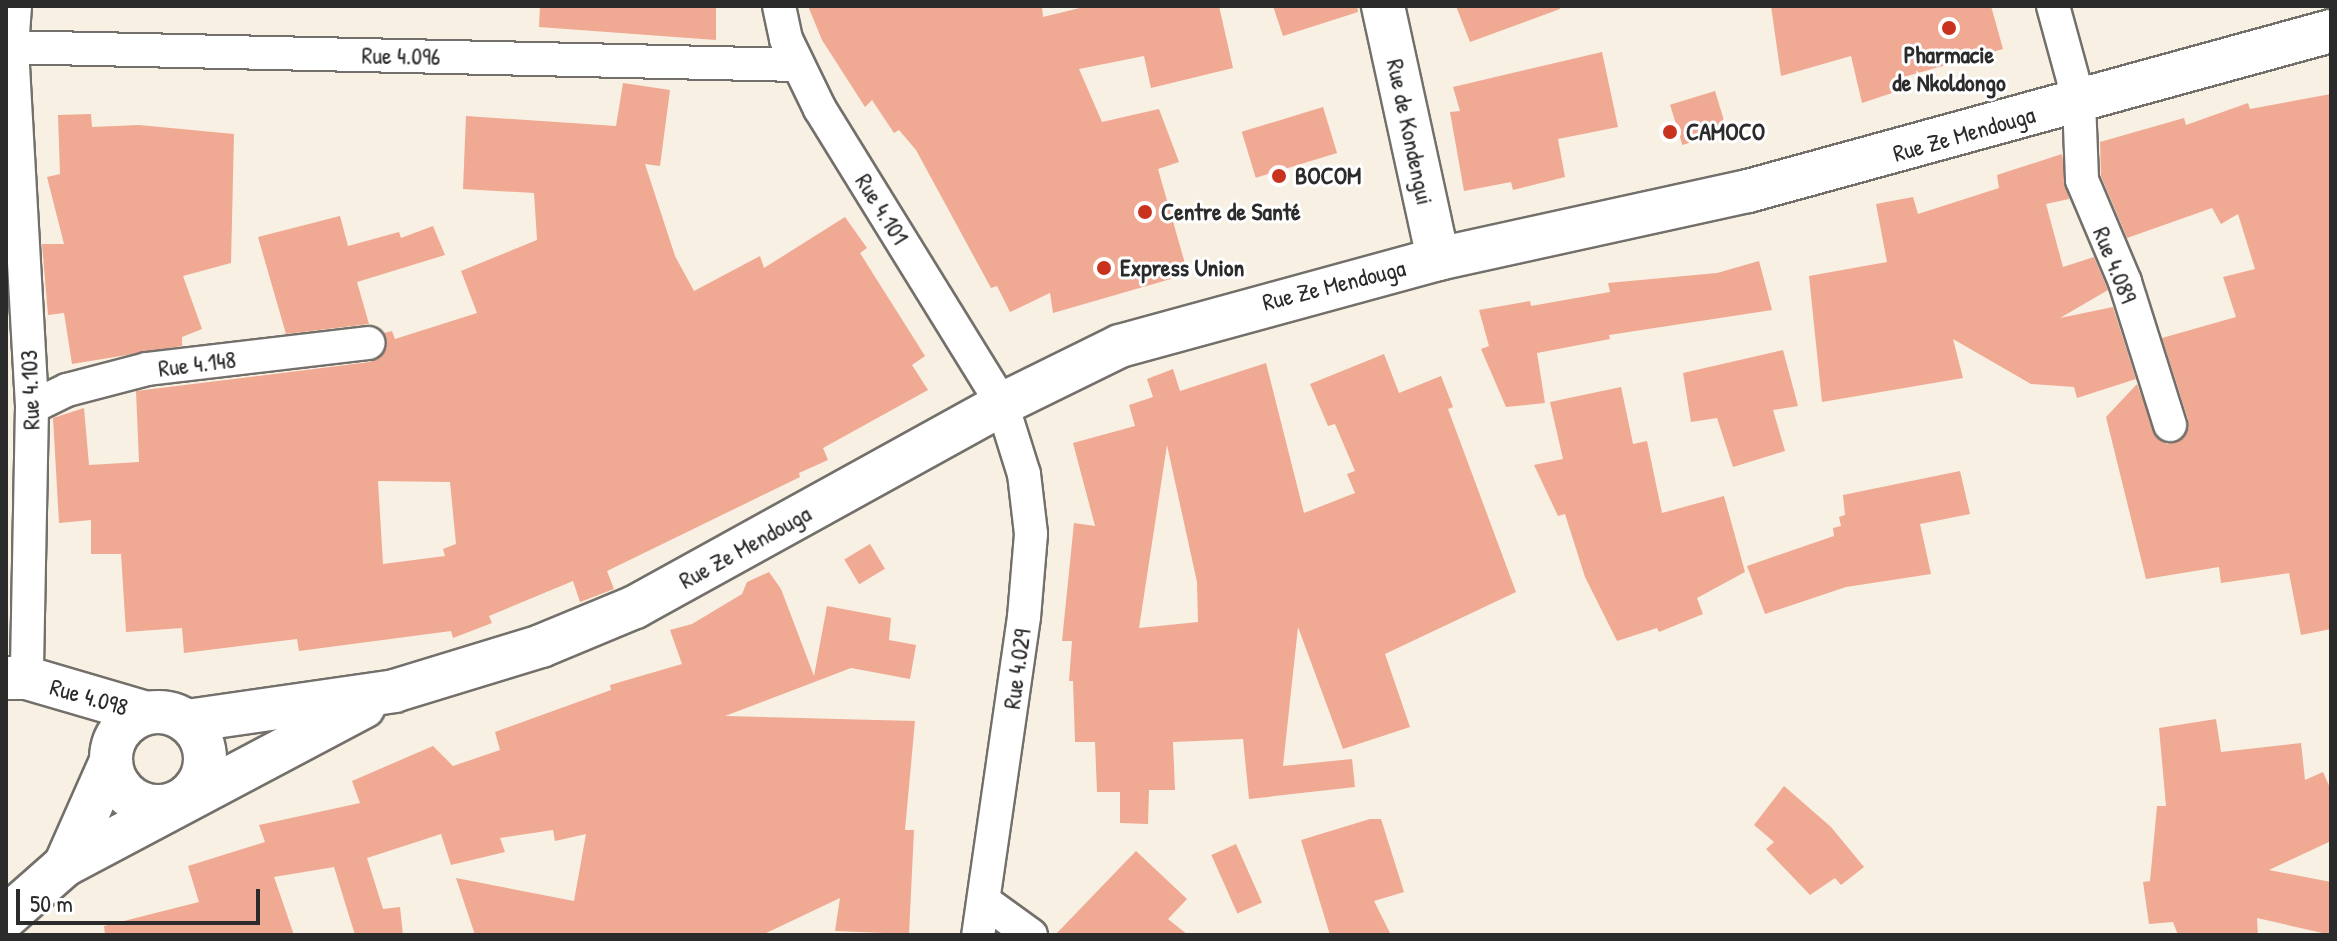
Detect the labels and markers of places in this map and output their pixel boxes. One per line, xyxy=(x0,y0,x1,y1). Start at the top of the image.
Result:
marker: Pharmacie de Nkoldongo xyxy=(1940,19,1958,37)
place label: Pharmacie de Nkoldongo xyxy=(1892,41,2006,97)
place label: CAMOCO xyxy=(1686,118,1765,146)
marker: CAMOCO xyxy=(1661,123,1679,141)
place label: BOCOM xyxy=(1295,162,1361,190)
marker: BOCOM xyxy=(1270,167,1288,185)
place label: Centre de Santé xyxy=(1161,198,1301,226)
marker: Centre de Santé xyxy=(1136,203,1154,221)
place label: Express Union xyxy=(1120,254,1244,282)
marker: Express Union xyxy=(1095,259,1113,277)

